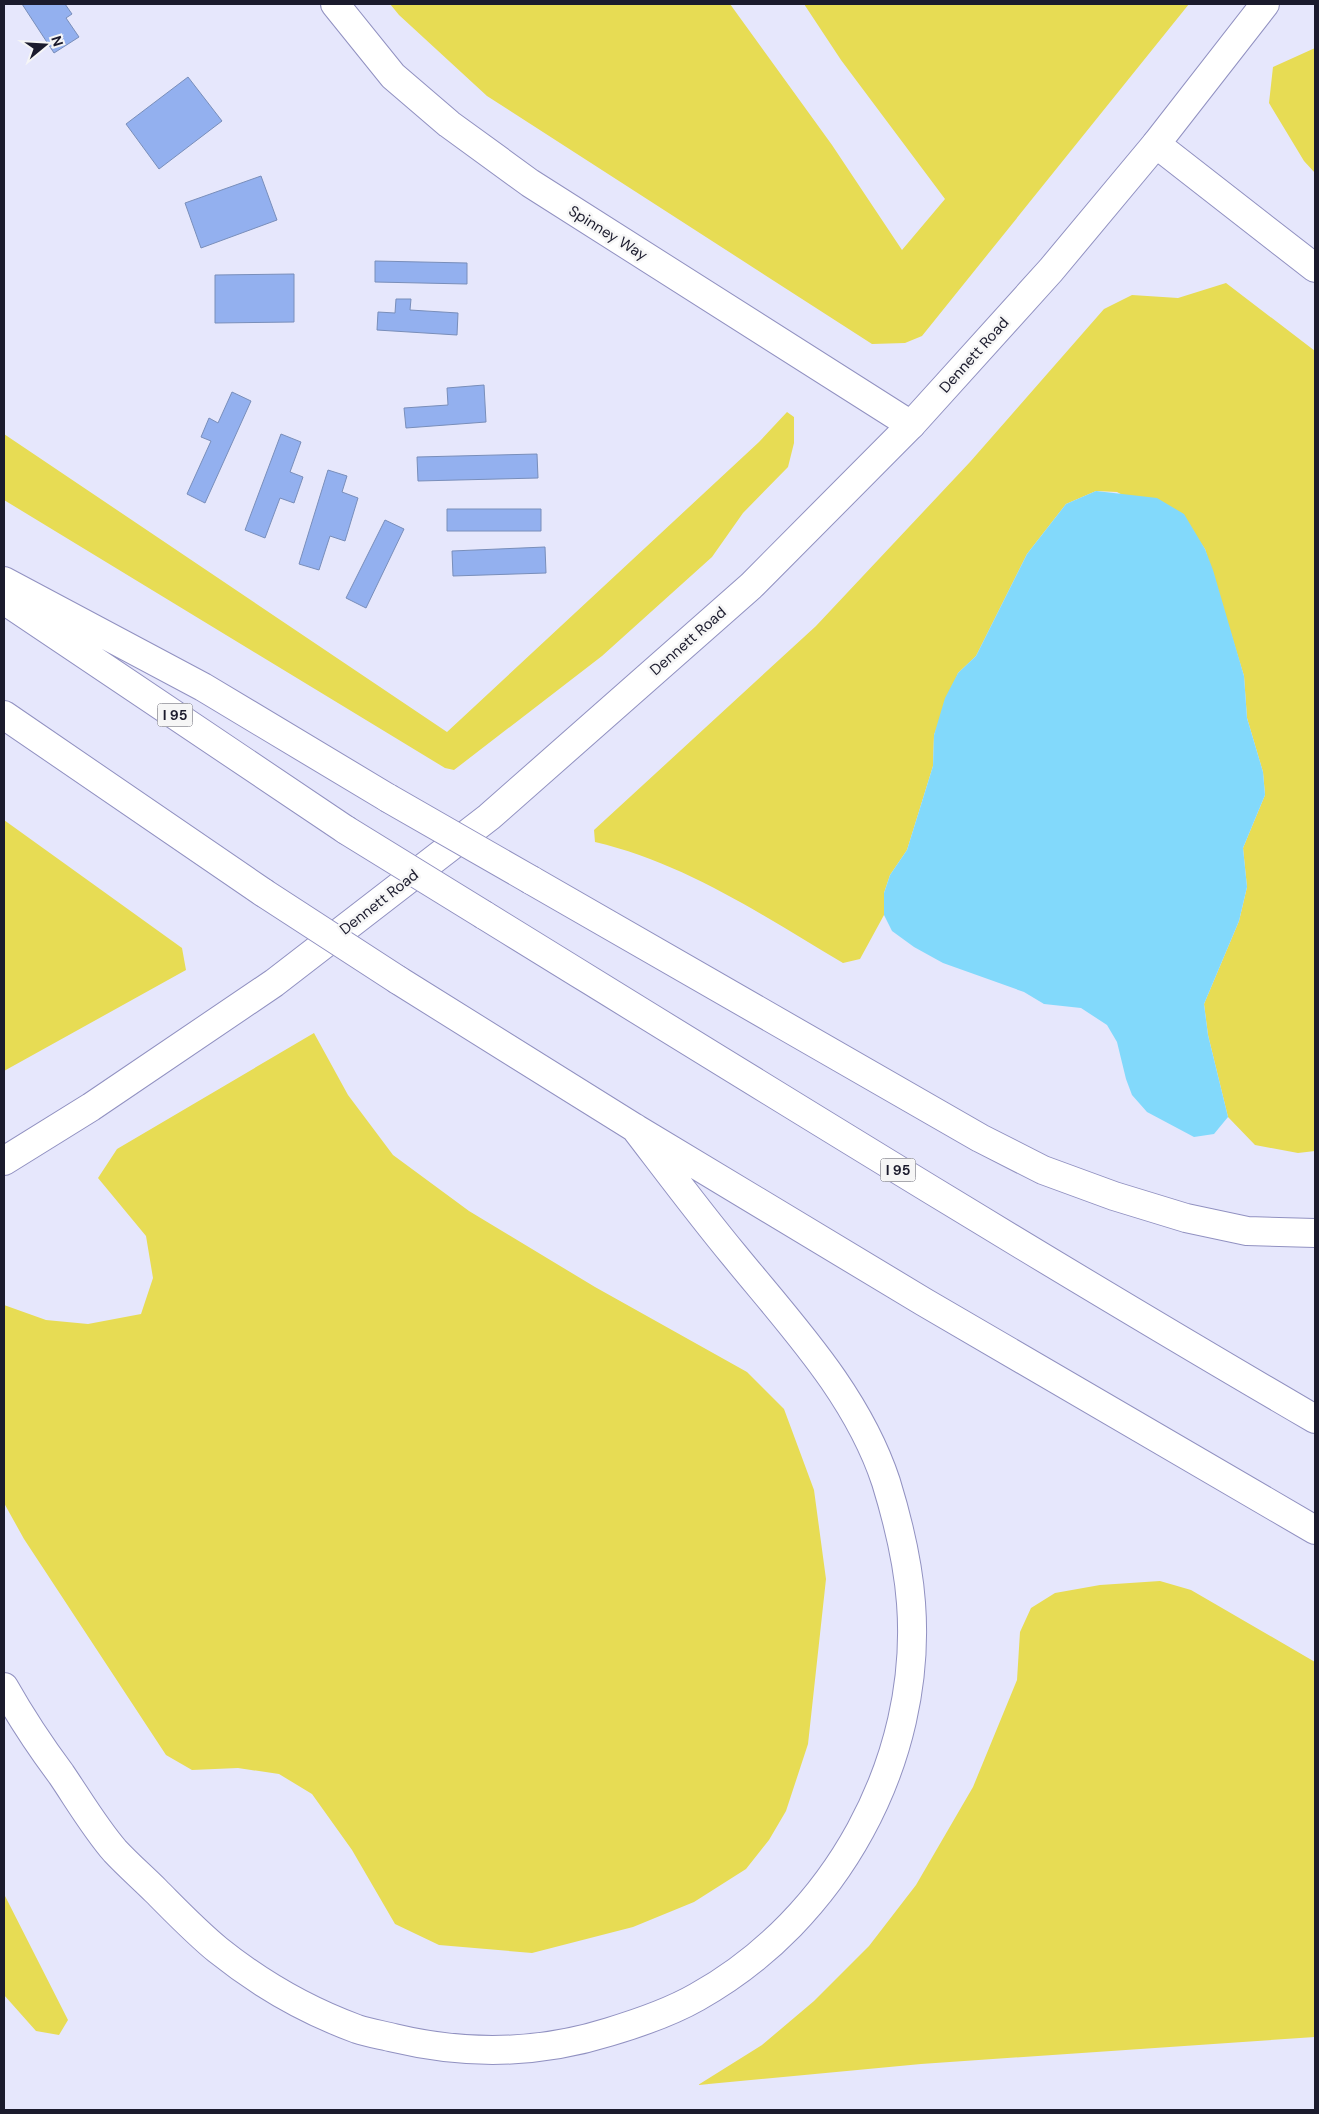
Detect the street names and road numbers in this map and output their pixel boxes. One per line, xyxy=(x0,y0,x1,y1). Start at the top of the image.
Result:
street label: Spinney Way xyxy=(565,201,652,266)
street label: Dennett Road xyxy=(935,313,1013,397)
street label: Dennett Road xyxy=(646,602,730,680)
road number: I 95 xyxy=(158,704,192,726)
street label: Dennett Road xyxy=(335,865,423,939)
road number: I 95 xyxy=(880,1158,916,1182)

